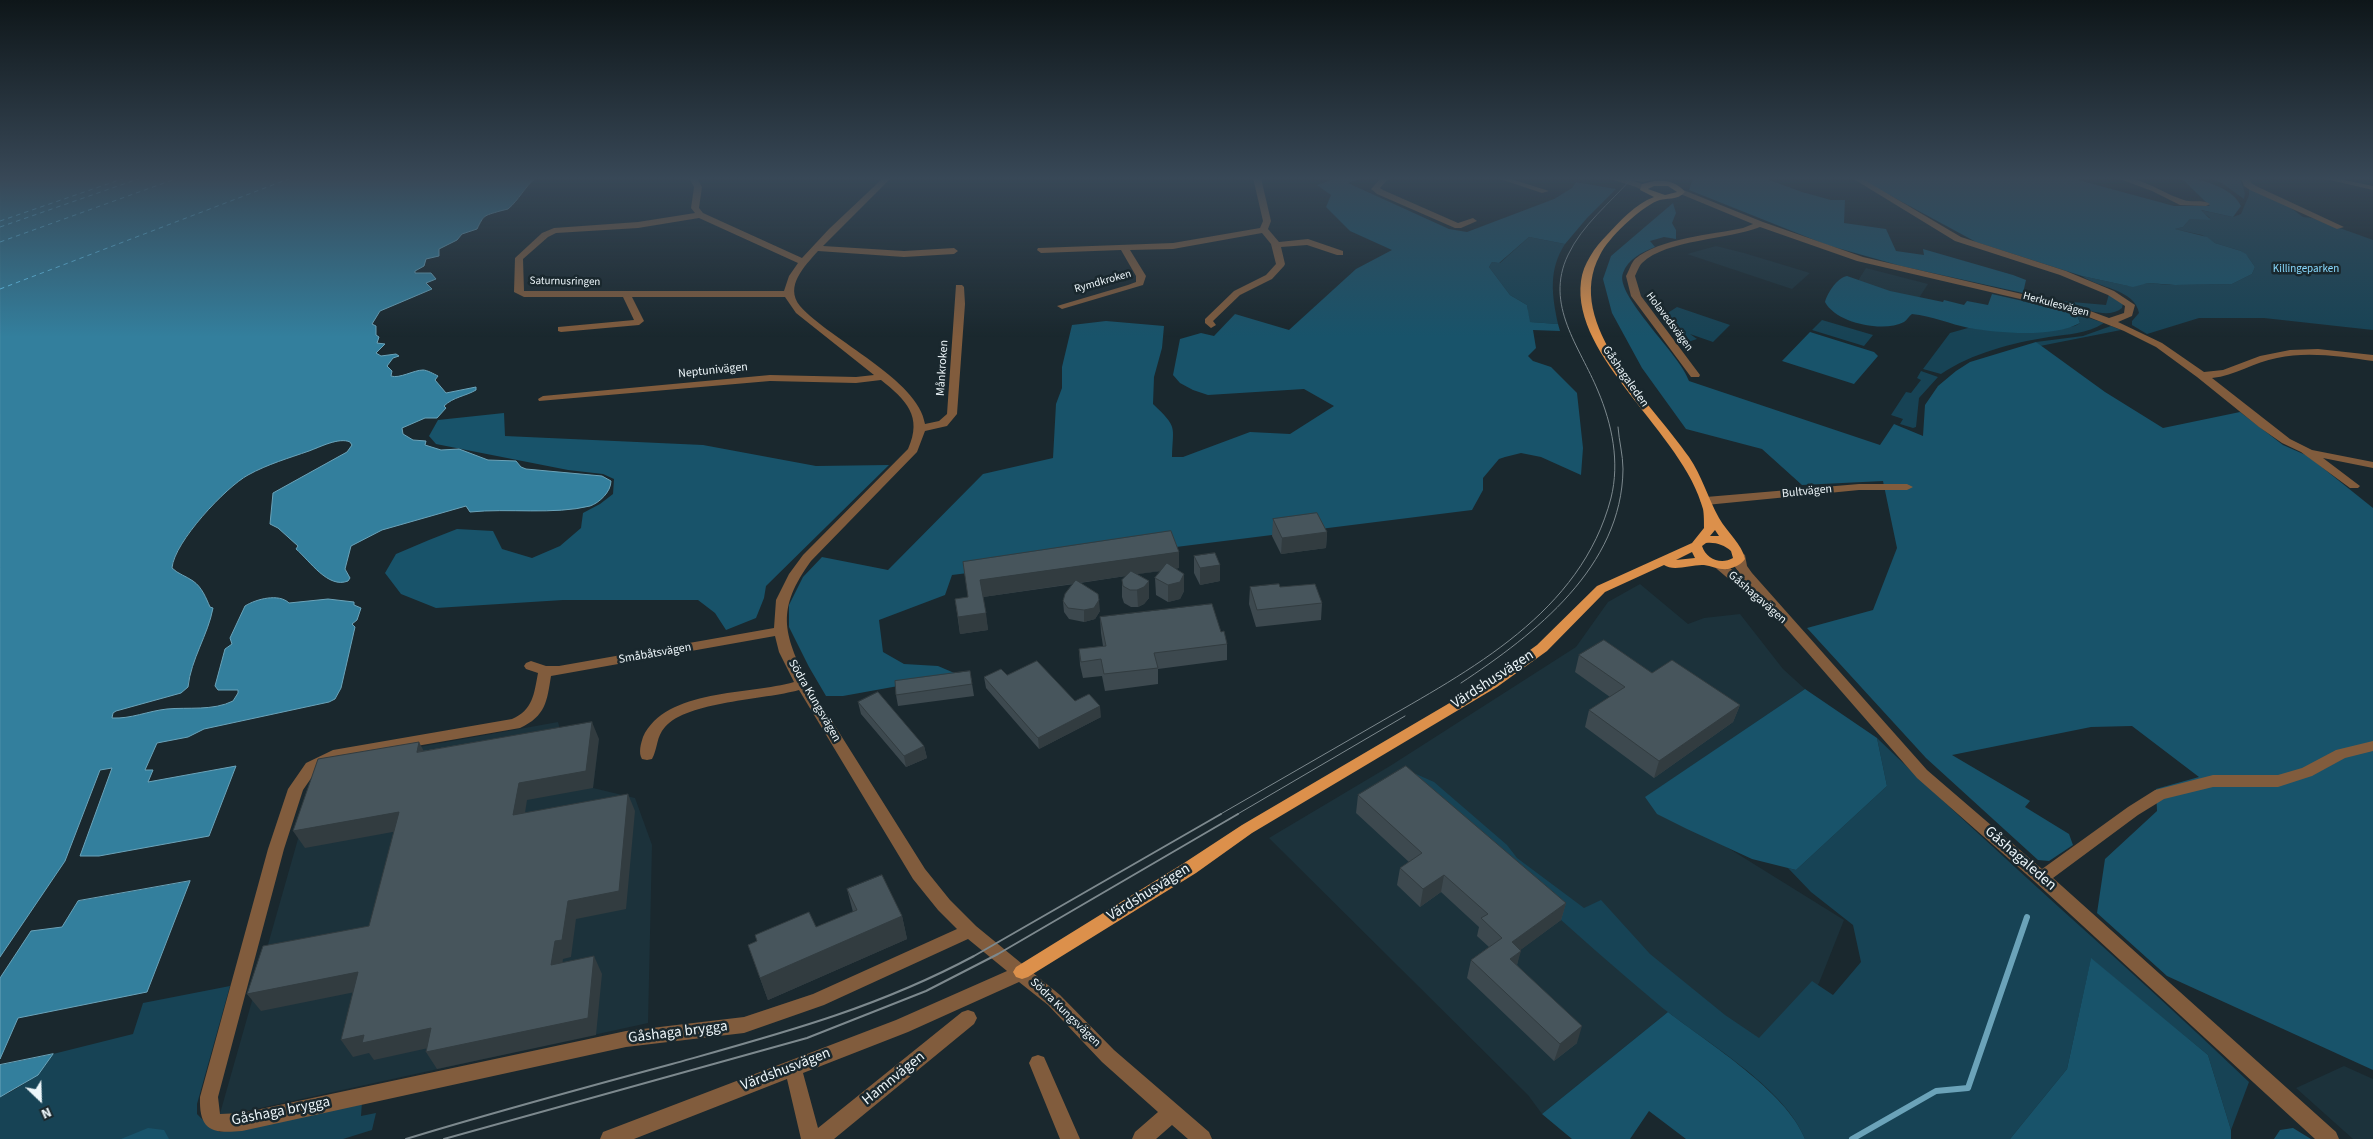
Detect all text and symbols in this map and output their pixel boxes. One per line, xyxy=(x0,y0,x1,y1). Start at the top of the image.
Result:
park label: Killingeparken xyxy=(2273,263,2339,277)
street label: Rymdkroken xyxy=(1073,268,1133,296)
street label: Saturnusringen xyxy=(529,275,601,289)
street label: Holavedsvägen xyxy=(1643,290,1695,354)
street label: Herkulesvägen xyxy=(2021,290,2091,320)
street label: Månkroken xyxy=(934,340,952,396)
street label: Gåshagaleden xyxy=(1599,344,1651,410)
street label: Neptunivägen xyxy=(677,360,749,382)
street label: Bultvägen xyxy=(1781,482,1833,502)
street label: Gåshagavägen xyxy=(1725,569,1789,627)
street label: Småbåtsvägen xyxy=(618,641,692,667)
street label: Värdshusvägen xyxy=(1448,647,1538,713)
street label: Södra Kungsvägen xyxy=(785,657,843,745)
street label: Gåshagaleden xyxy=(1981,823,2059,895)
street label: Värdshusvägen xyxy=(1104,860,1194,926)
street label: Södra Kungsvägen xyxy=(1027,976,1103,1050)
street label: Gåshaga brygga xyxy=(627,1018,729,1048)
street label: Värdshusvägen xyxy=(739,1045,833,1095)
street label: Hamnvägen xyxy=(859,1048,929,1110)
north arrow xyxy=(15,1074,65,1124)
street label: Gåshaga brygga xyxy=(230,1094,332,1130)
text: N xyxy=(38,1102,54,1124)

